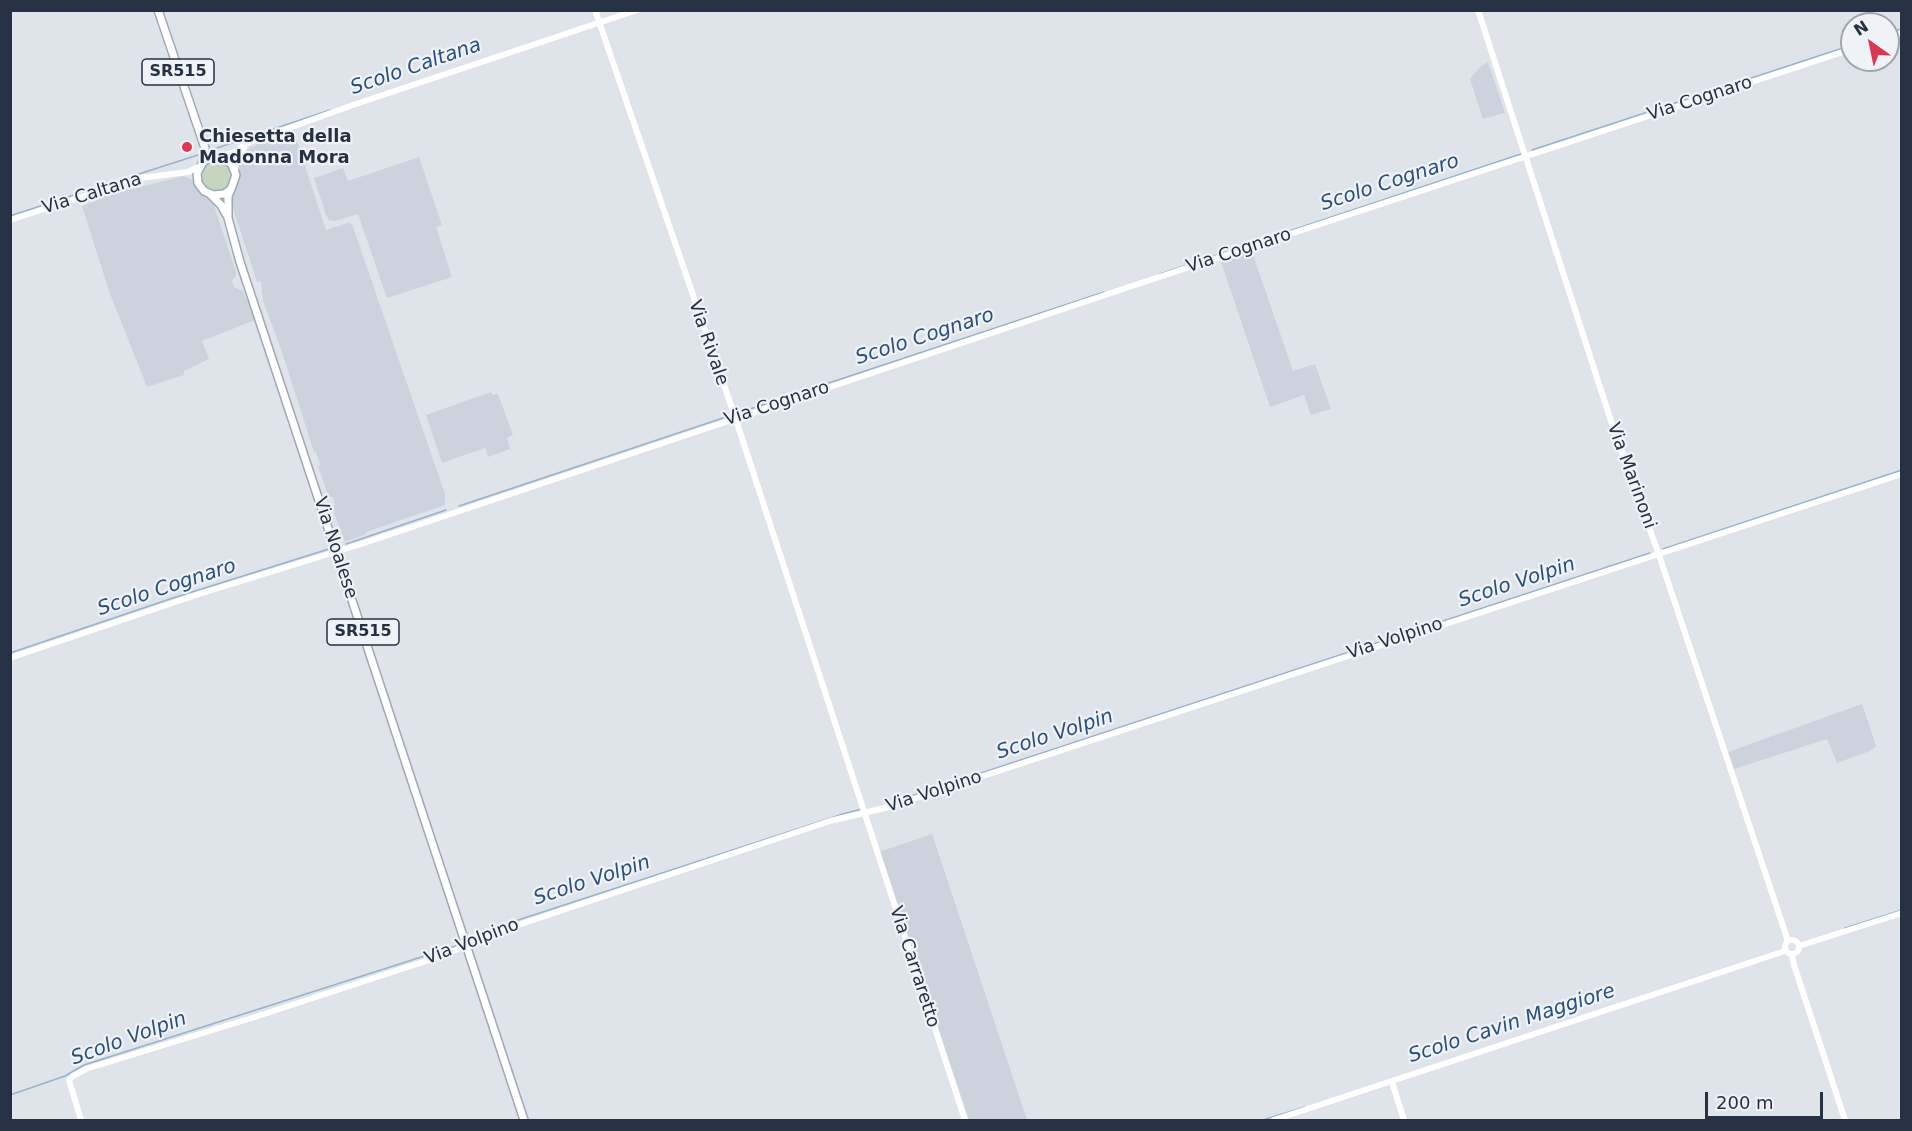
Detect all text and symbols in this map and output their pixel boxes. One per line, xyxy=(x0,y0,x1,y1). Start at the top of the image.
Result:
north arrow xyxy=(1840,12,1900,72)
text: N xyxy=(1850,17,1872,40)
water label: Scolo Caltana xyxy=(347,33,485,101)
road number: SR515 xyxy=(142,59,214,85)
street label: Via Cognaro xyxy=(1645,72,1755,126)
place label: Chiesetta della Madonna Mora xyxy=(199,126,352,168)
marker: Chiesetta della Madonna Mora xyxy=(180,140,194,154)
water label: Scolo Cognaro xyxy=(1318,149,1462,217)
street label: Via Caltana xyxy=(40,169,144,219)
street label: Via Cognaro xyxy=(1184,224,1294,278)
street label: Via Rivale xyxy=(683,297,733,389)
water label: Scolo Cognaro xyxy=(853,303,997,371)
street label: Via Cognaro xyxy=(722,377,832,431)
street label: Via Marinoni xyxy=(1602,420,1660,532)
street label: Via Noalese xyxy=(308,494,362,602)
water label: Scolo Volpin xyxy=(1456,553,1578,613)
water label: Scolo Cognaro xyxy=(95,554,239,622)
street label: Via Volpino xyxy=(1344,613,1446,665)
road number: SR515 xyxy=(327,619,399,645)
water label: Scolo Volpin xyxy=(994,705,1116,765)
street label: Via Volpino xyxy=(883,766,985,818)
water label: Scolo Volpin xyxy=(531,851,653,911)
street label: Via Carraretto xyxy=(884,904,944,1030)
street label: Via Volpino xyxy=(422,914,522,970)
water label: Scolo Cavin Maggiore xyxy=(1406,979,1618,1069)
water label: Scolo Volpin xyxy=(68,1007,190,1071)
scale bar xyxy=(1708,1080,1826,1118)
text: 200 m xyxy=(1716,1092,1774,1113)

